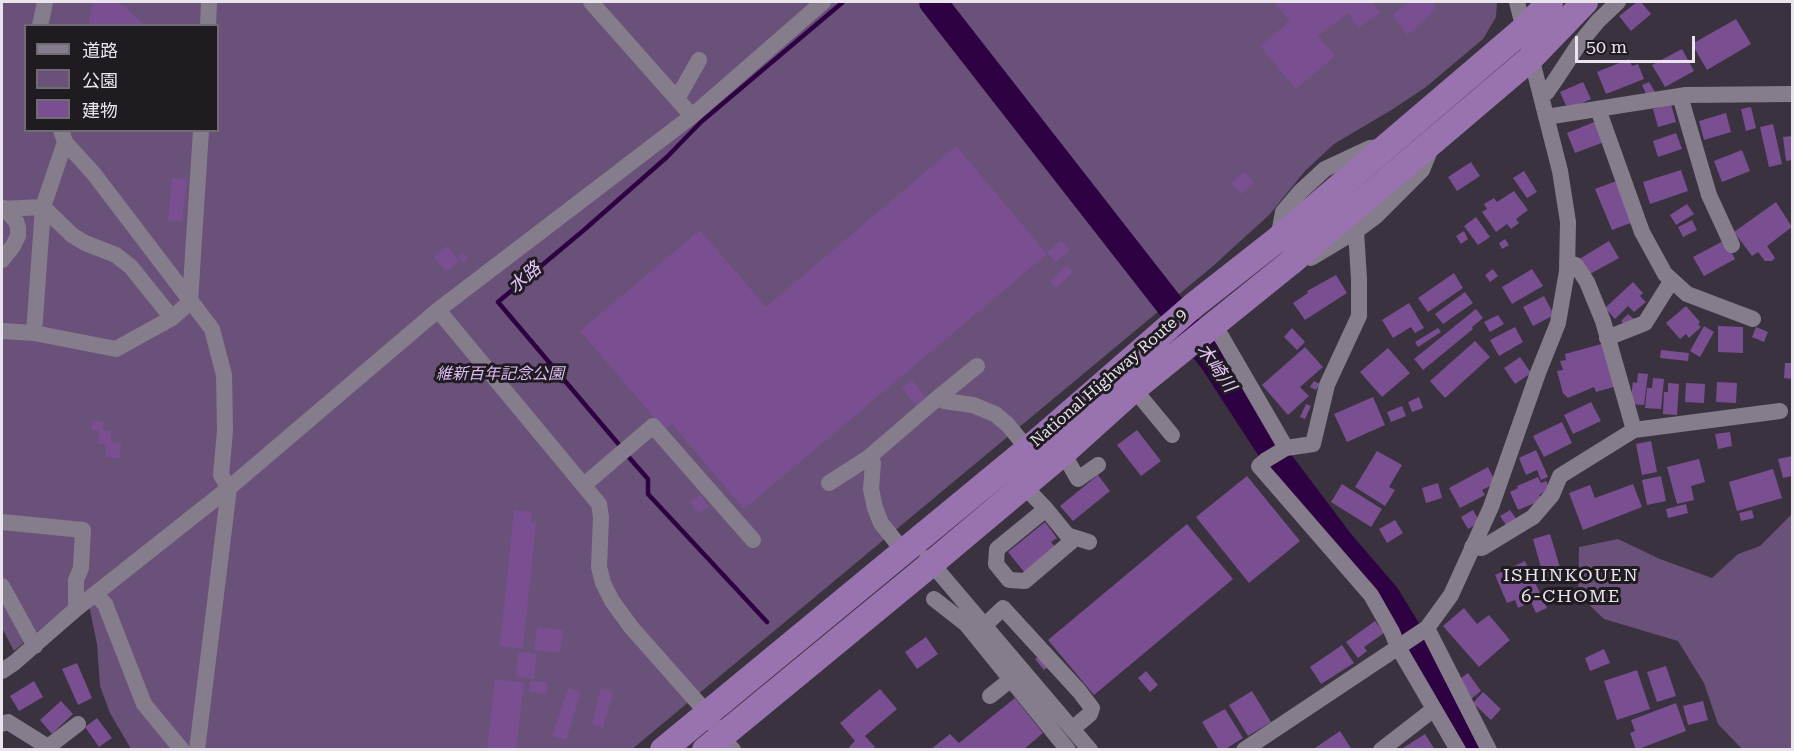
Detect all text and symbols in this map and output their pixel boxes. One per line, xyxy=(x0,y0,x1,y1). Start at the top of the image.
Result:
legend xyxy=(24,24,219,132)
scale bar xyxy=(1578,24,1698,62)
text: 50 m xyxy=(1586,36,1627,57)
text: 道路 xyxy=(82,40,118,61)
text: 公園 xyxy=(82,70,118,91)
text: 建物 xyxy=(82,100,118,121)
water label: 水路 xyxy=(504,258,546,298)
street label: National Highway Route 9 xyxy=(1027,305,1191,451)
water label: 木崎川 xyxy=(1192,340,1240,396)
park label: 維新百年記念公園 xyxy=(436,364,564,384)
district label: ISHINKOUEN 6-CHOME xyxy=(1503,565,1639,608)

